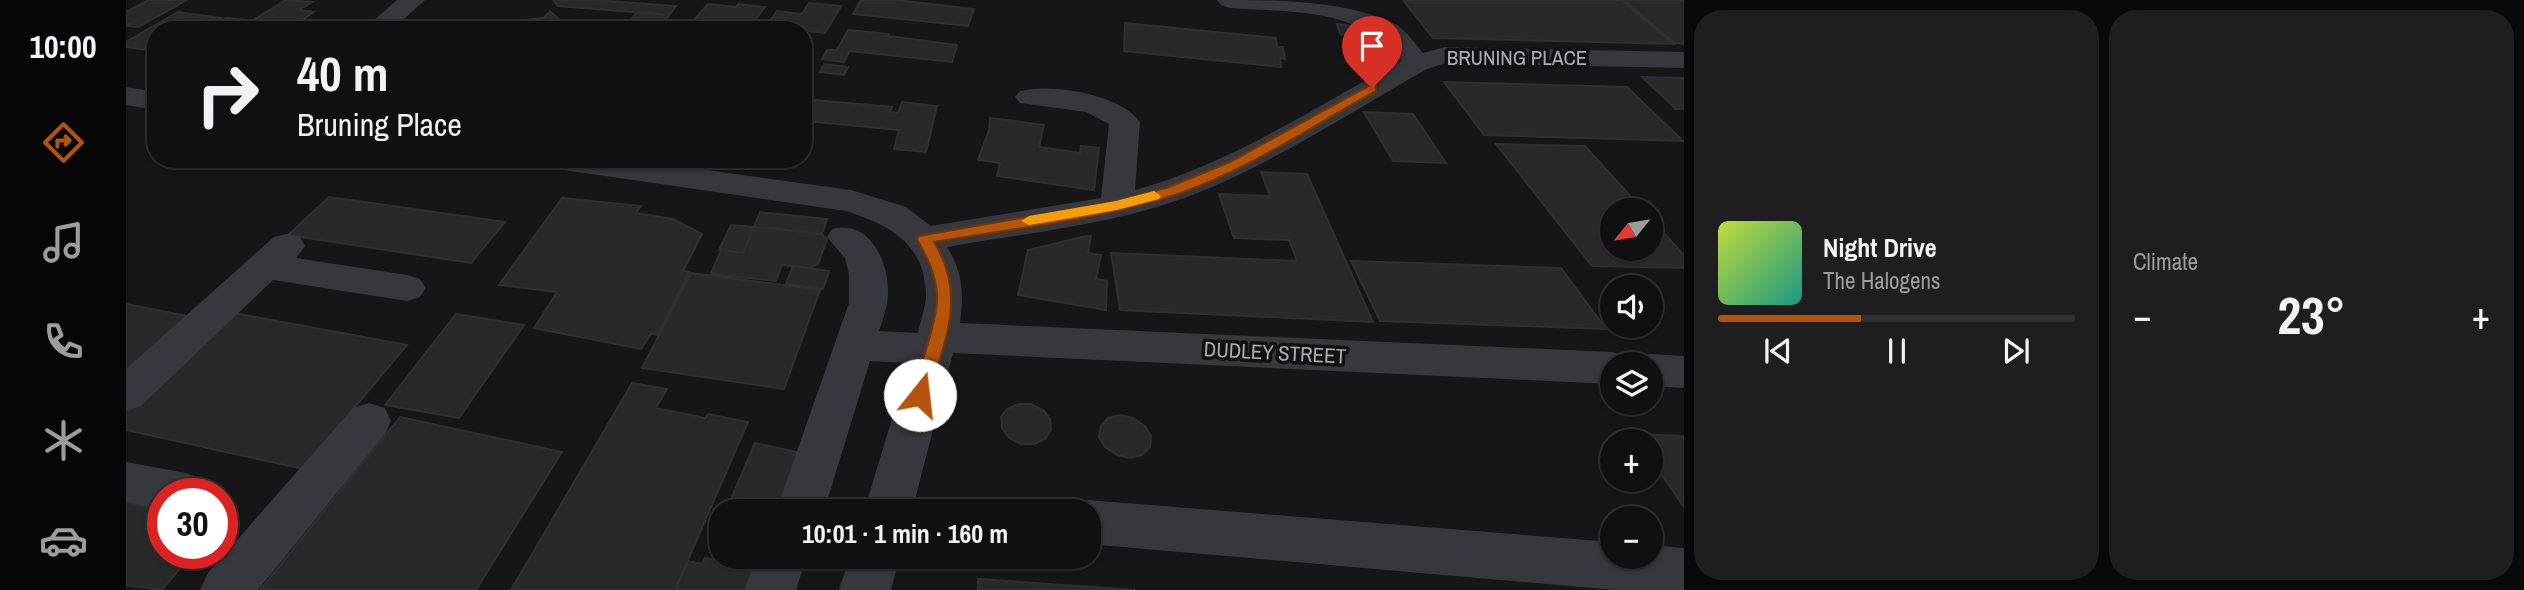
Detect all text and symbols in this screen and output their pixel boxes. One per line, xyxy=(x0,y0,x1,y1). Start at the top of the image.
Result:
pin xyxy=(1342,16,1402,88)
text: 10:00 xyxy=(29,25,97,68)
icon: arrive xyxy=(1353,27,1391,65)
text: 40 m xyxy=(297,40,389,106)
street label: BRUNING PLACE xyxy=(1447,43,1587,72)
icon: right xyxy=(182,49,273,140)
text: Bruning Place xyxy=(297,103,462,146)
icon: directions xyxy=(39,118,88,167)
north arrow xyxy=(1600,198,1662,261)
map controls xyxy=(1600,198,1663,569)
icon: music xyxy=(39,218,88,267)
text: Night Drive xyxy=(1823,230,1937,265)
text: Climate xyxy=(2133,246,2198,277)
text: The Halogens xyxy=(1823,265,1940,296)
button: sound xyxy=(1600,275,1663,338)
text: 23° xyxy=(2277,280,2346,350)
text: − xyxy=(2133,290,2151,341)
text: + xyxy=(2472,290,2490,341)
icon: phone xyxy=(39,317,88,366)
icon: previous xyxy=(1759,332,1797,370)
icon: pause xyxy=(1878,332,1916,370)
icon: next xyxy=(1997,332,2035,370)
street label: DUDLEY STREET xyxy=(1203,334,1347,371)
button: layers xyxy=(1600,352,1663,415)
position arrow xyxy=(883,358,957,432)
icon: climate xyxy=(39,416,88,465)
button: + xyxy=(1600,429,1663,492)
speed limit sign: 30 xyxy=(147,478,238,569)
button: − xyxy=(1600,506,1663,569)
icon: car xyxy=(39,516,88,565)
text: 10:01 · 1 min · 160 m xyxy=(802,516,1008,551)

